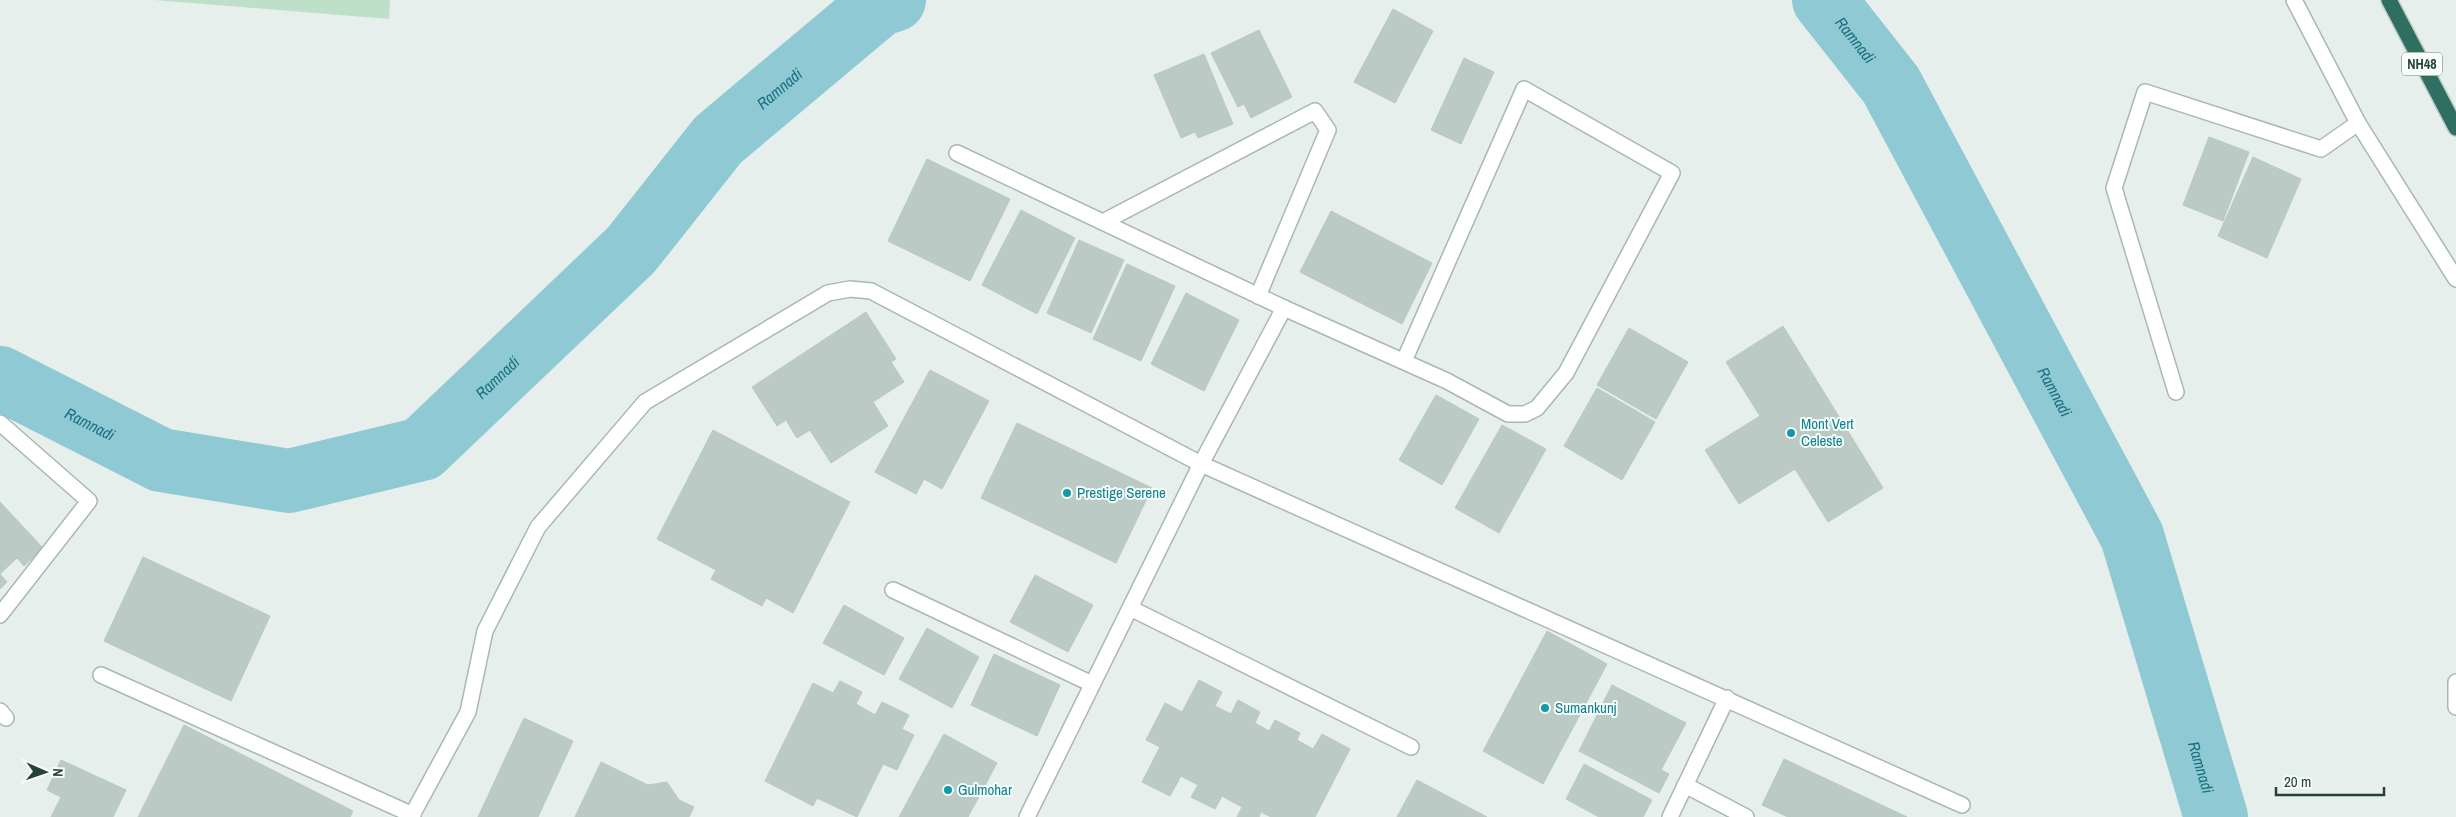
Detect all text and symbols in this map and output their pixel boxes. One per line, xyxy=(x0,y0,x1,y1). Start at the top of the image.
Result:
water label: Ramnadi xyxy=(1830,12,1881,68)
road number: NH48 xyxy=(2402,52,2442,76)
water label: Ramnadi xyxy=(752,63,807,114)
water label: Ramnadi xyxy=(470,351,524,404)
water label: Ramnadi xyxy=(2033,363,2077,421)
water label: Ramnadi xyxy=(61,402,119,446)
place label: Mont Vert Celeste xyxy=(1801,413,1854,451)
marker: Mont Vert Celeste xyxy=(1785,427,1797,439)
place label: Prestige Serene xyxy=(1077,482,1166,503)
marker: Prestige Serene xyxy=(1061,487,1073,499)
place label: Sumankunj xyxy=(1555,697,1617,718)
marker: Sumankunj xyxy=(1539,702,1551,714)
water label: Ramnadi xyxy=(2183,739,2219,796)
north arrow xyxy=(20,747,70,797)
scale bar xyxy=(2276,764,2384,796)
text: N xyxy=(49,768,67,777)
text: 20 m xyxy=(2284,771,2311,792)
place label: Gulmohar xyxy=(958,779,1012,800)
marker: Gulmohar xyxy=(942,784,954,796)

